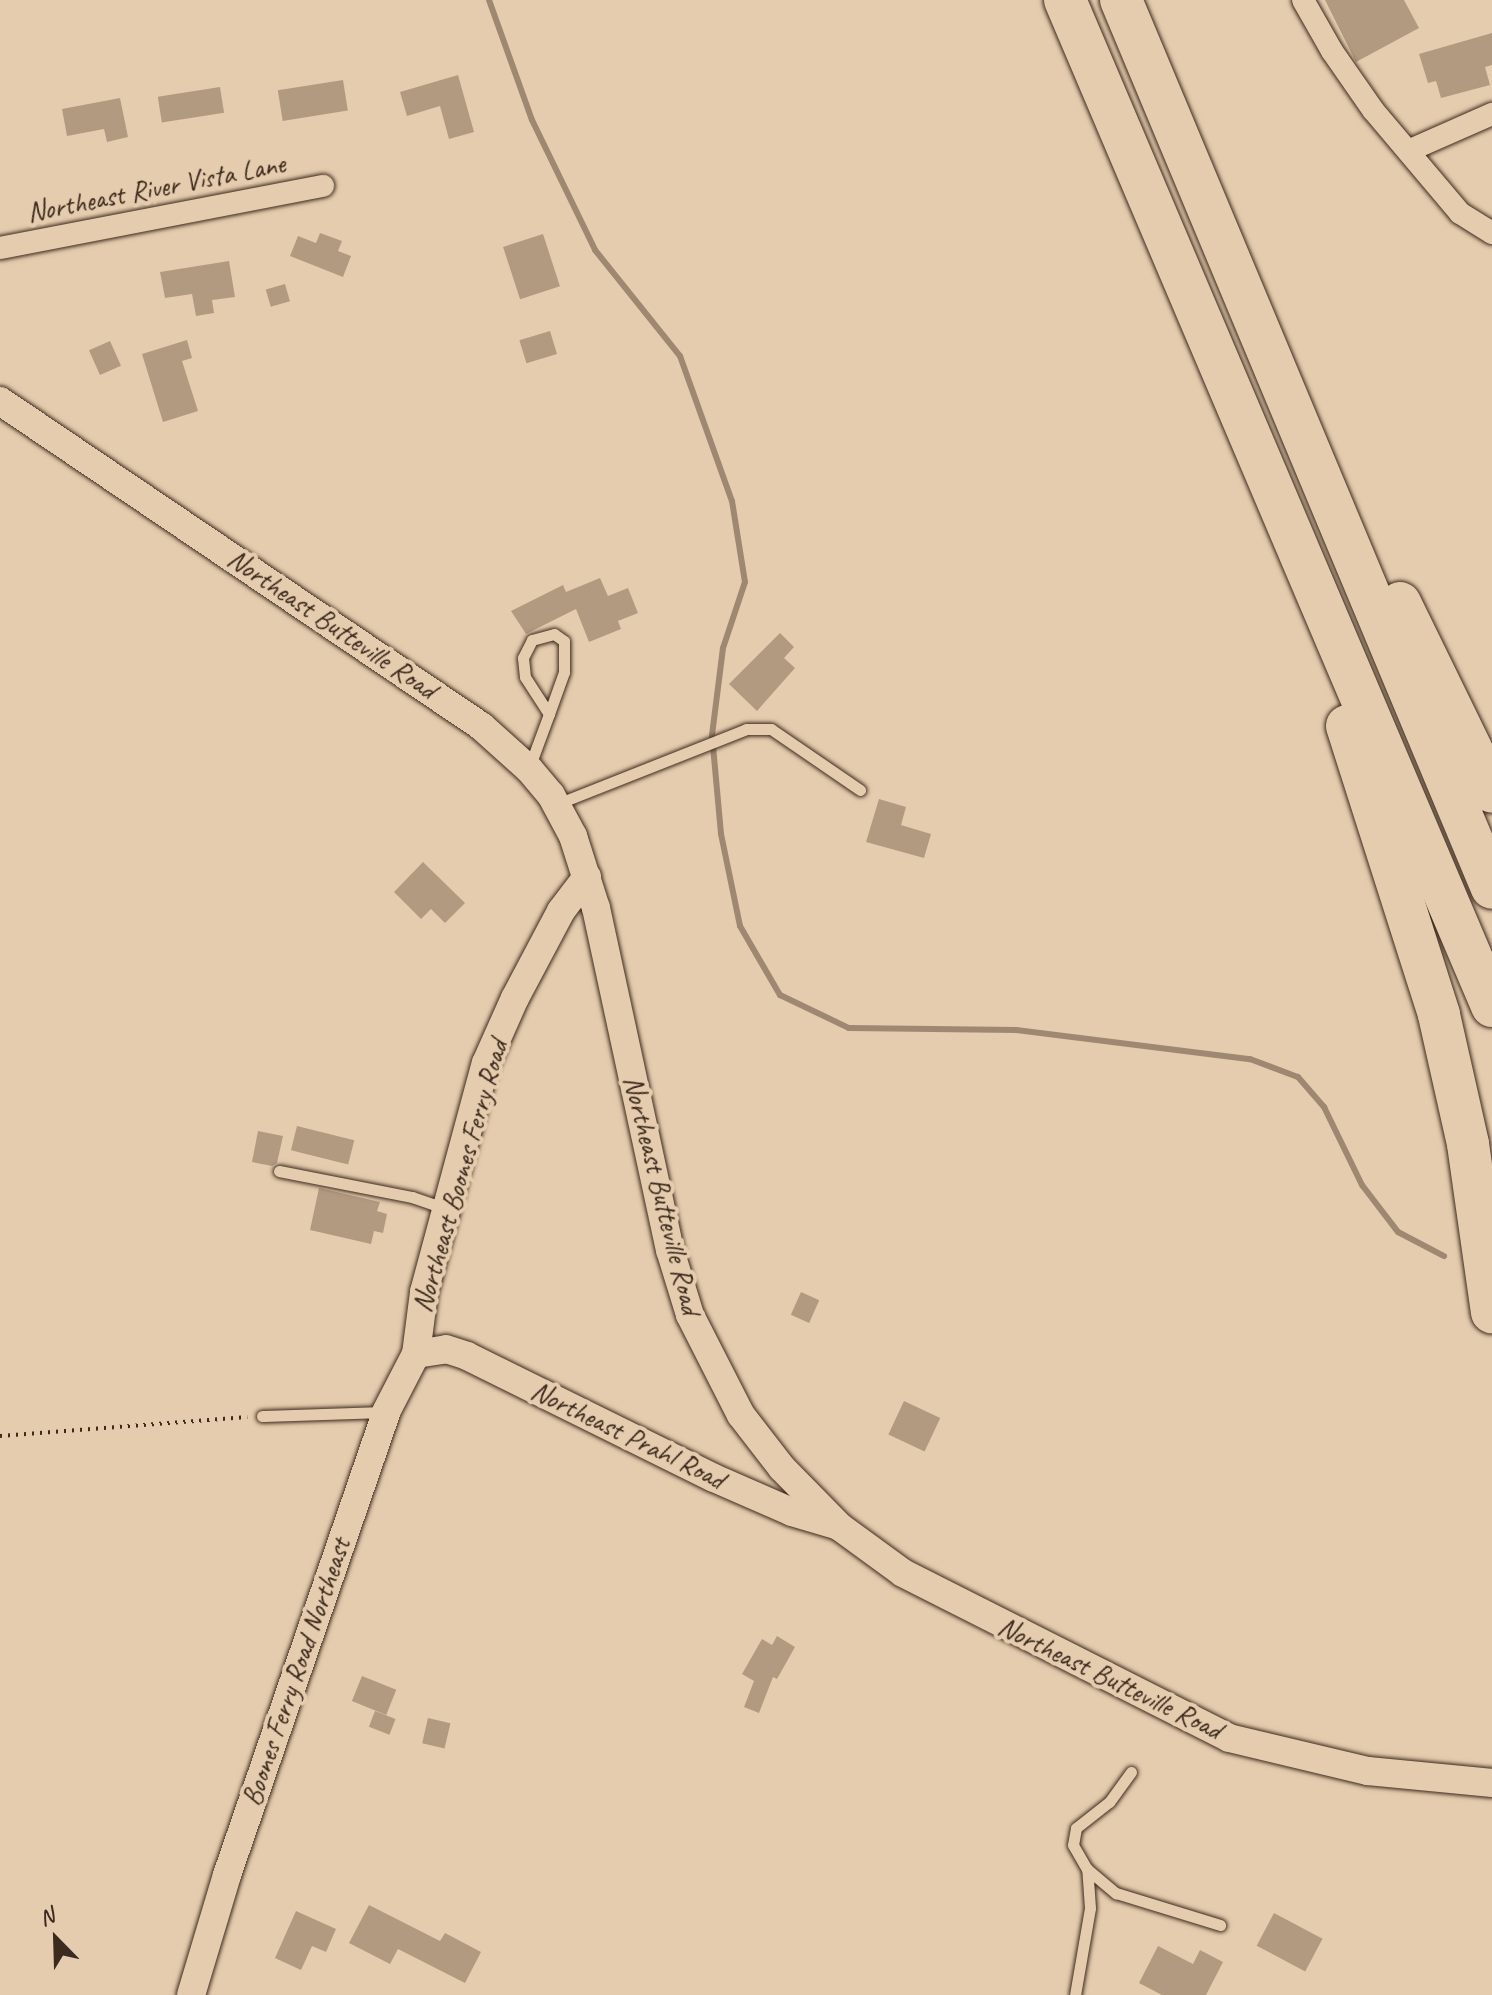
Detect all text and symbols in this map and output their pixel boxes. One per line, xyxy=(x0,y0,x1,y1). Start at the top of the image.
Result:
street label: Northeast River Vista Lane xyxy=(24,146,288,230)
street label: Northeast Butteville Road xyxy=(221,542,443,706)
street label: Northeast Boones Ferry Road xyxy=(405,1036,515,1316)
street label: Northeast Butteville Road xyxy=(616,1072,708,1318)
street label: Northeast Prahl Road xyxy=(526,1374,730,1496)
street label: Boones Ferry Road Northeast xyxy=(234,1533,358,1811)
street label: Northeast Butteville Road xyxy=(993,1609,1227,1747)
north arrow xyxy=(16,1899,96,1979)
text: N xyxy=(35,1901,58,1932)

